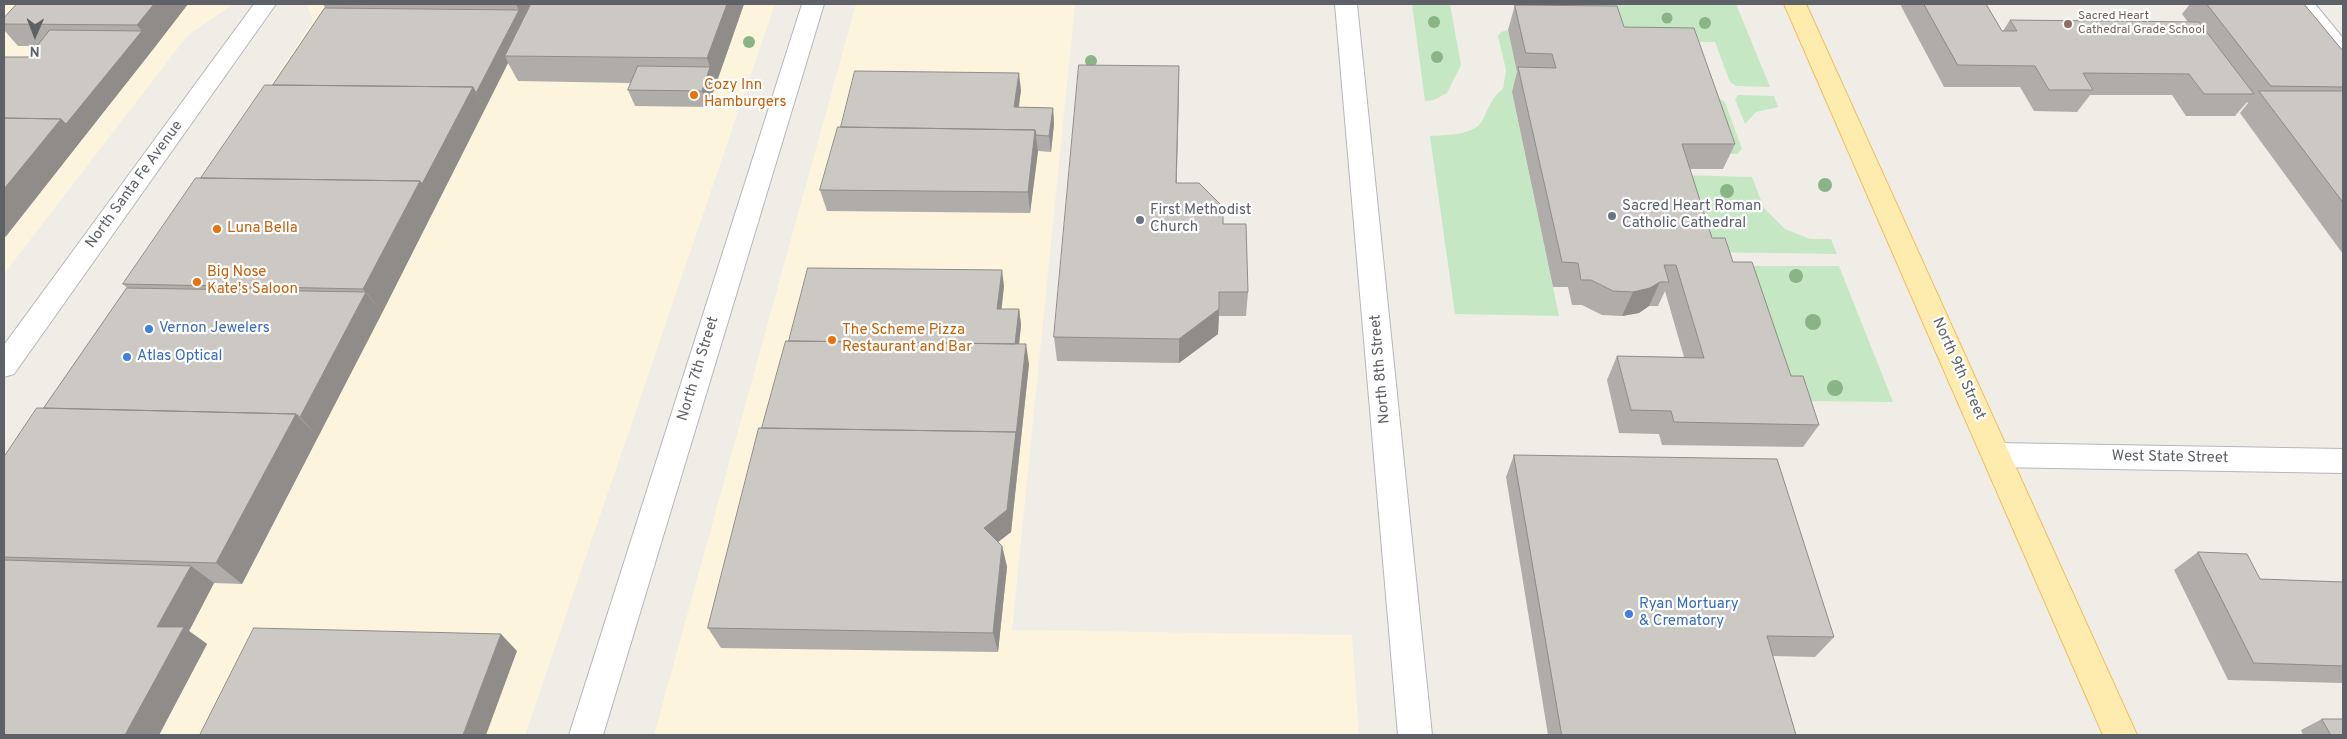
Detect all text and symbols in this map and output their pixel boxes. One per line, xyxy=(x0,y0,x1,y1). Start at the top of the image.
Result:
north arrow xyxy=(10,10,60,60)
place label: Sacred Heart Cathedral Grade School xyxy=(2078,10,2205,38)
marker: Sacred Heart Cathedral Grade School xyxy=(2062,18,2074,30)
text: N xyxy=(30,42,40,59)
place label: Cozy Inn Hamburgers xyxy=(704,77,787,112)
marker: Cozy Inn Hamburgers xyxy=(688,89,700,101)
street label: North Santa Fe Avenue xyxy=(83,118,187,252)
place label: Sacred Heart Roman Catholic Cathedral xyxy=(1622,198,1761,233)
place label: First Methodist Church xyxy=(1150,202,1251,237)
marker: Sacred Heart Roman Catholic Cathedral xyxy=(1606,210,1618,222)
marker: First Methodist Church xyxy=(1134,214,1146,226)
place label: Luna Bella xyxy=(227,220,298,238)
marker: Luna Bella xyxy=(211,223,223,235)
place label: Big Nose Kate's Saloon xyxy=(207,264,298,299)
marker: Big Nose Kate's Saloon xyxy=(191,276,203,288)
street label: North 8th Street xyxy=(1367,313,1395,425)
street label: North 7th Street xyxy=(675,315,723,423)
street label: North 9th Street xyxy=(1927,315,1989,423)
place label: Vernon Jewelers xyxy=(159,320,270,338)
place label: The Scheme Pizza Restaurant and Bar xyxy=(842,322,972,357)
marker: Vernon Jewelers xyxy=(143,323,155,335)
marker: The Scheme Pizza Restaurant and Bar xyxy=(826,334,838,346)
place label: Atlas Optical xyxy=(137,348,222,366)
marker: Atlas Optical xyxy=(121,351,133,363)
street label: West State Street xyxy=(2111,448,2229,468)
place label: Ryan Mortuary & Crematory xyxy=(1639,596,1739,631)
marker: Ryan Mortuary & Crematory xyxy=(1623,608,1635,620)

